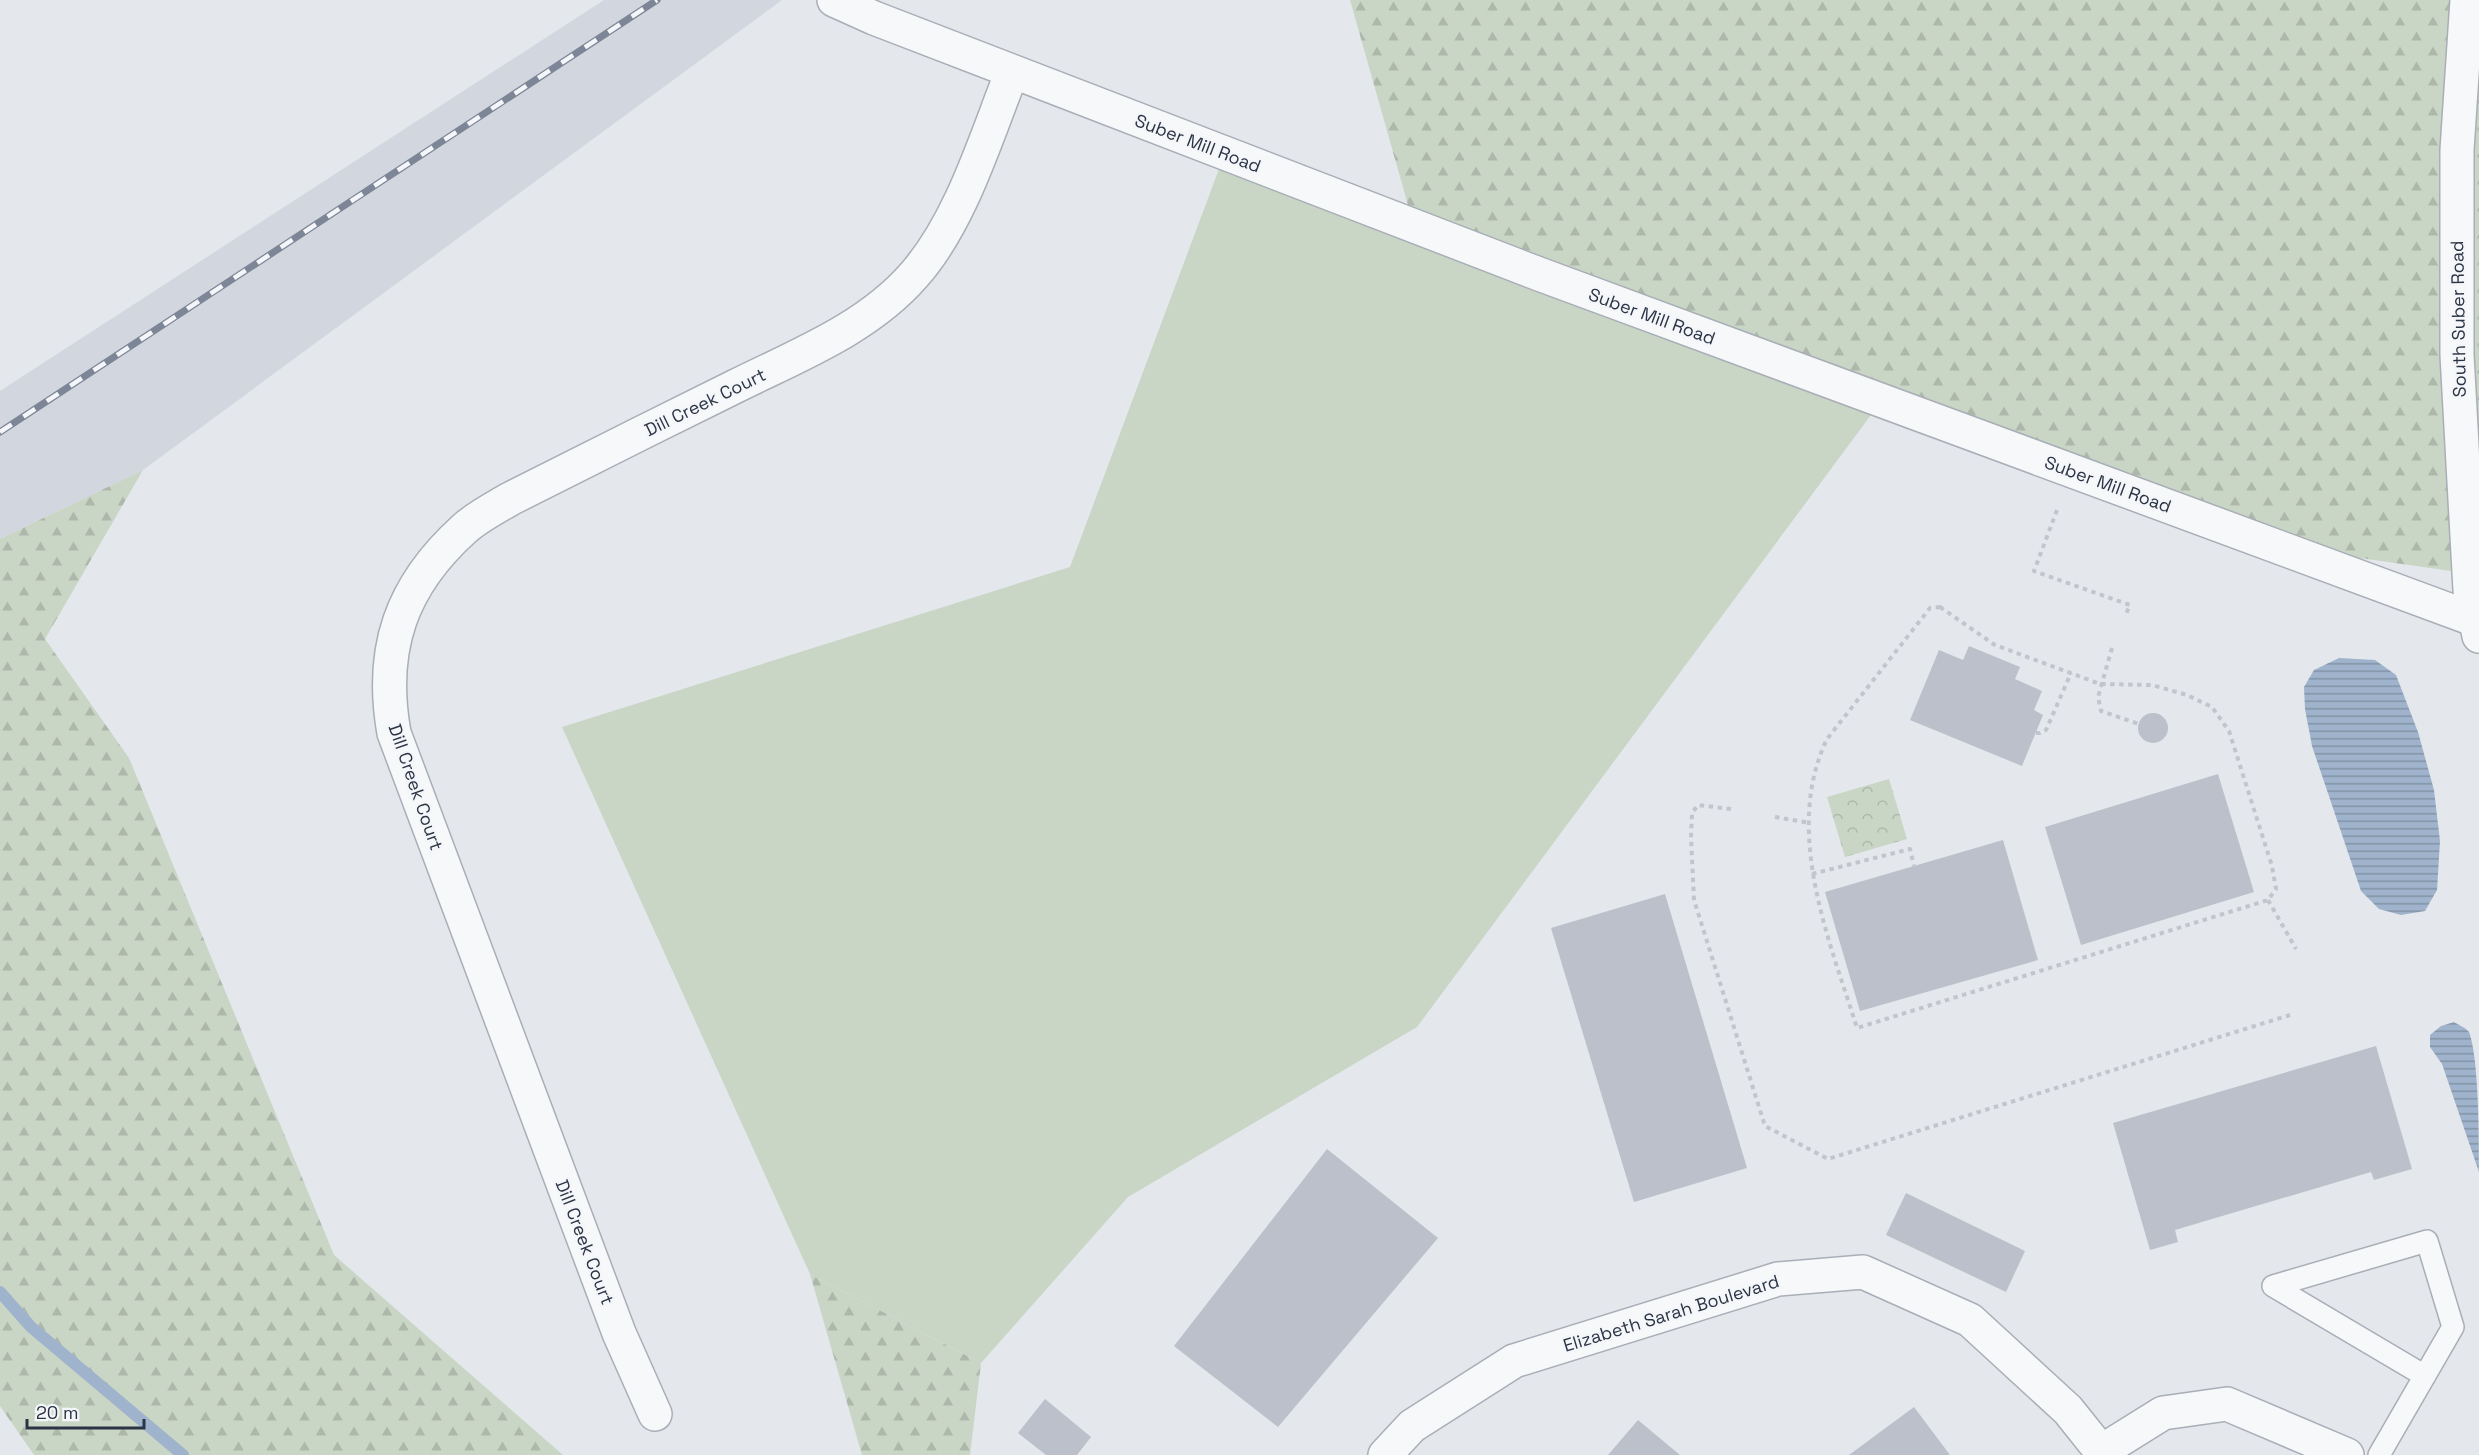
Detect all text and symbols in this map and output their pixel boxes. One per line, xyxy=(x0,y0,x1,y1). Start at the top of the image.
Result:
street label: Suber Mill Road xyxy=(1132,108,1264,178)
street label: South Suber Road xyxy=(2445,240,2471,398)
street label: Suber Mill Road xyxy=(1585,282,1719,350)
street label: Dill Creek Court xyxy=(641,363,769,441)
street label: Suber Mill Road xyxy=(2041,450,2175,518)
street label: Dill Creek Court xyxy=(384,721,448,853)
street label: Dill Creek Court xyxy=(551,1176,619,1308)
street label: Elizabeth Sarah Boulevard xyxy=(1560,1269,1782,1357)
scale bar xyxy=(27,1392,144,1430)
text: 20 m xyxy=(36,1401,79,1424)

